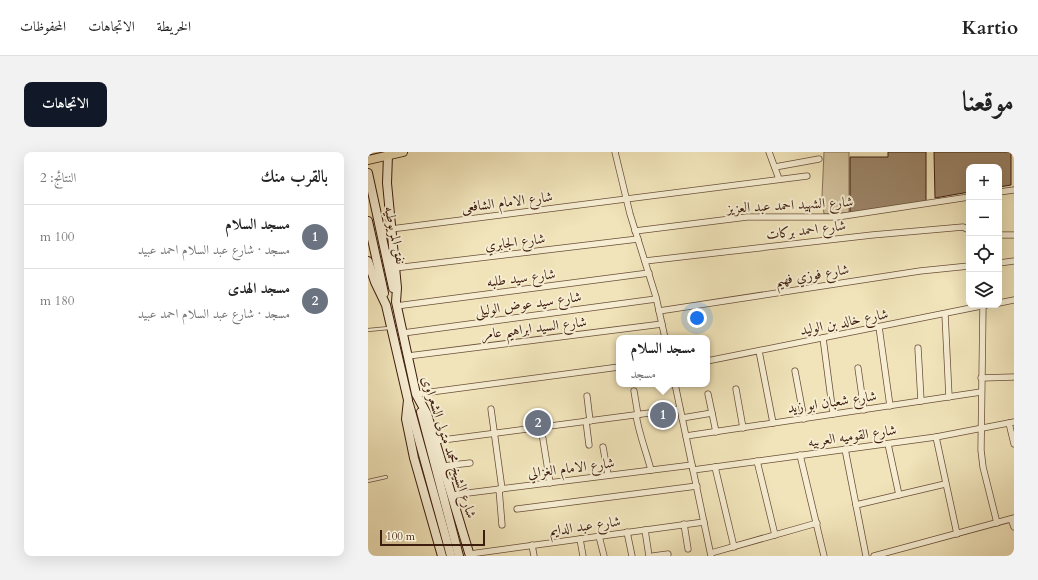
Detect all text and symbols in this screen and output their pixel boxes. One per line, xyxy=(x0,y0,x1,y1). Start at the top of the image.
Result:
text: Kartio xyxy=(962,15,1018,41)
text: المحفوظات xyxy=(20,17,66,36)
text: الاتجاهات xyxy=(88,17,135,36)
text: الخريطة xyxy=(157,17,191,36)
button: الاتجاهات xyxy=(24,82,107,127)
text: موقعنا xyxy=(962,83,1014,121)
map controls xyxy=(966,164,1002,308)
button: + xyxy=(966,164,1002,200)
text: بالقرب منك xyxy=(261,165,328,188)
text: النتائج: 2 xyxy=(40,169,76,187)
street label: شارع الامام الشافعى xyxy=(460,187,554,220)
street label: شارع الشهيد احمد عبد العزيز xyxy=(724,192,854,220)
button: − xyxy=(966,200,1002,236)
street label: نفق المريوطيه xyxy=(380,204,410,266)
text: مسجد السلام xyxy=(225,214,290,234)
street label: شارع احمد بركات xyxy=(765,216,847,246)
text: 100 m xyxy=(40,228,74,246)
text: 1 xyxy=(312,228,318,246)
street label: شارع الجابري xyxy=(484,229,546,257)
button: locate xyxy=(966,236,1002,272)
text: مسجد · شارع عبد السلام احمد عبيد xyxy=(138,241,290,259)
street label: شارع فوزي فهيم xyxy=(774,260,851,294)
street label: شارع سيد طلبه xyxy=(485,264,557,294)
button: layers xyxy=(966,272,1002,308)
text: مسجد الهدى xyxy=(228,278,290,298)
street label: شارع سيد عوض الوليلى xyxy=(473,287,583,323)
text: 180 m xyxy=(40,292,74,310)
text: 2 xyxy=(312,292,318,310)
street label: شارع خالد بن الوليد xyxy=(798,304,890,342)
text: مسجد · شارع عبد السلام احمد عبيد xyxy=(138,305,290,323)
your location xyxy=(687,308,707,328)
street label: شارع السيد ابراهيم عامر xyxy=(480,312,588,348)
popup xyxy=(616,335,710,387)
text: مسجد السلام xyxy=(630,338,696,358)
text: مسجد xyxy=(630,365,656,383)
street label: شارع الشيخ محمد متولى الشعراوى xyxy=(414,373,481,521)
street label: شارع شعبان ابو زيد xyxy=(786,386,878,420)
pin: 1 xyxy=(650,400,676,430)
pin: 2 xyxy=(525,408,551,438)
street label: شارع القوميه العربيه xyxy=(806,420,898,454)
street label: شارع الامام الغزالي xyxy=(526,453,616,486)
street label: شارع عبد الدايم xyxy=(548,512,622,543)
scale bar xyxy=(380,528,485,547)
text: 100 m xyxy=(386,529,415,544)

